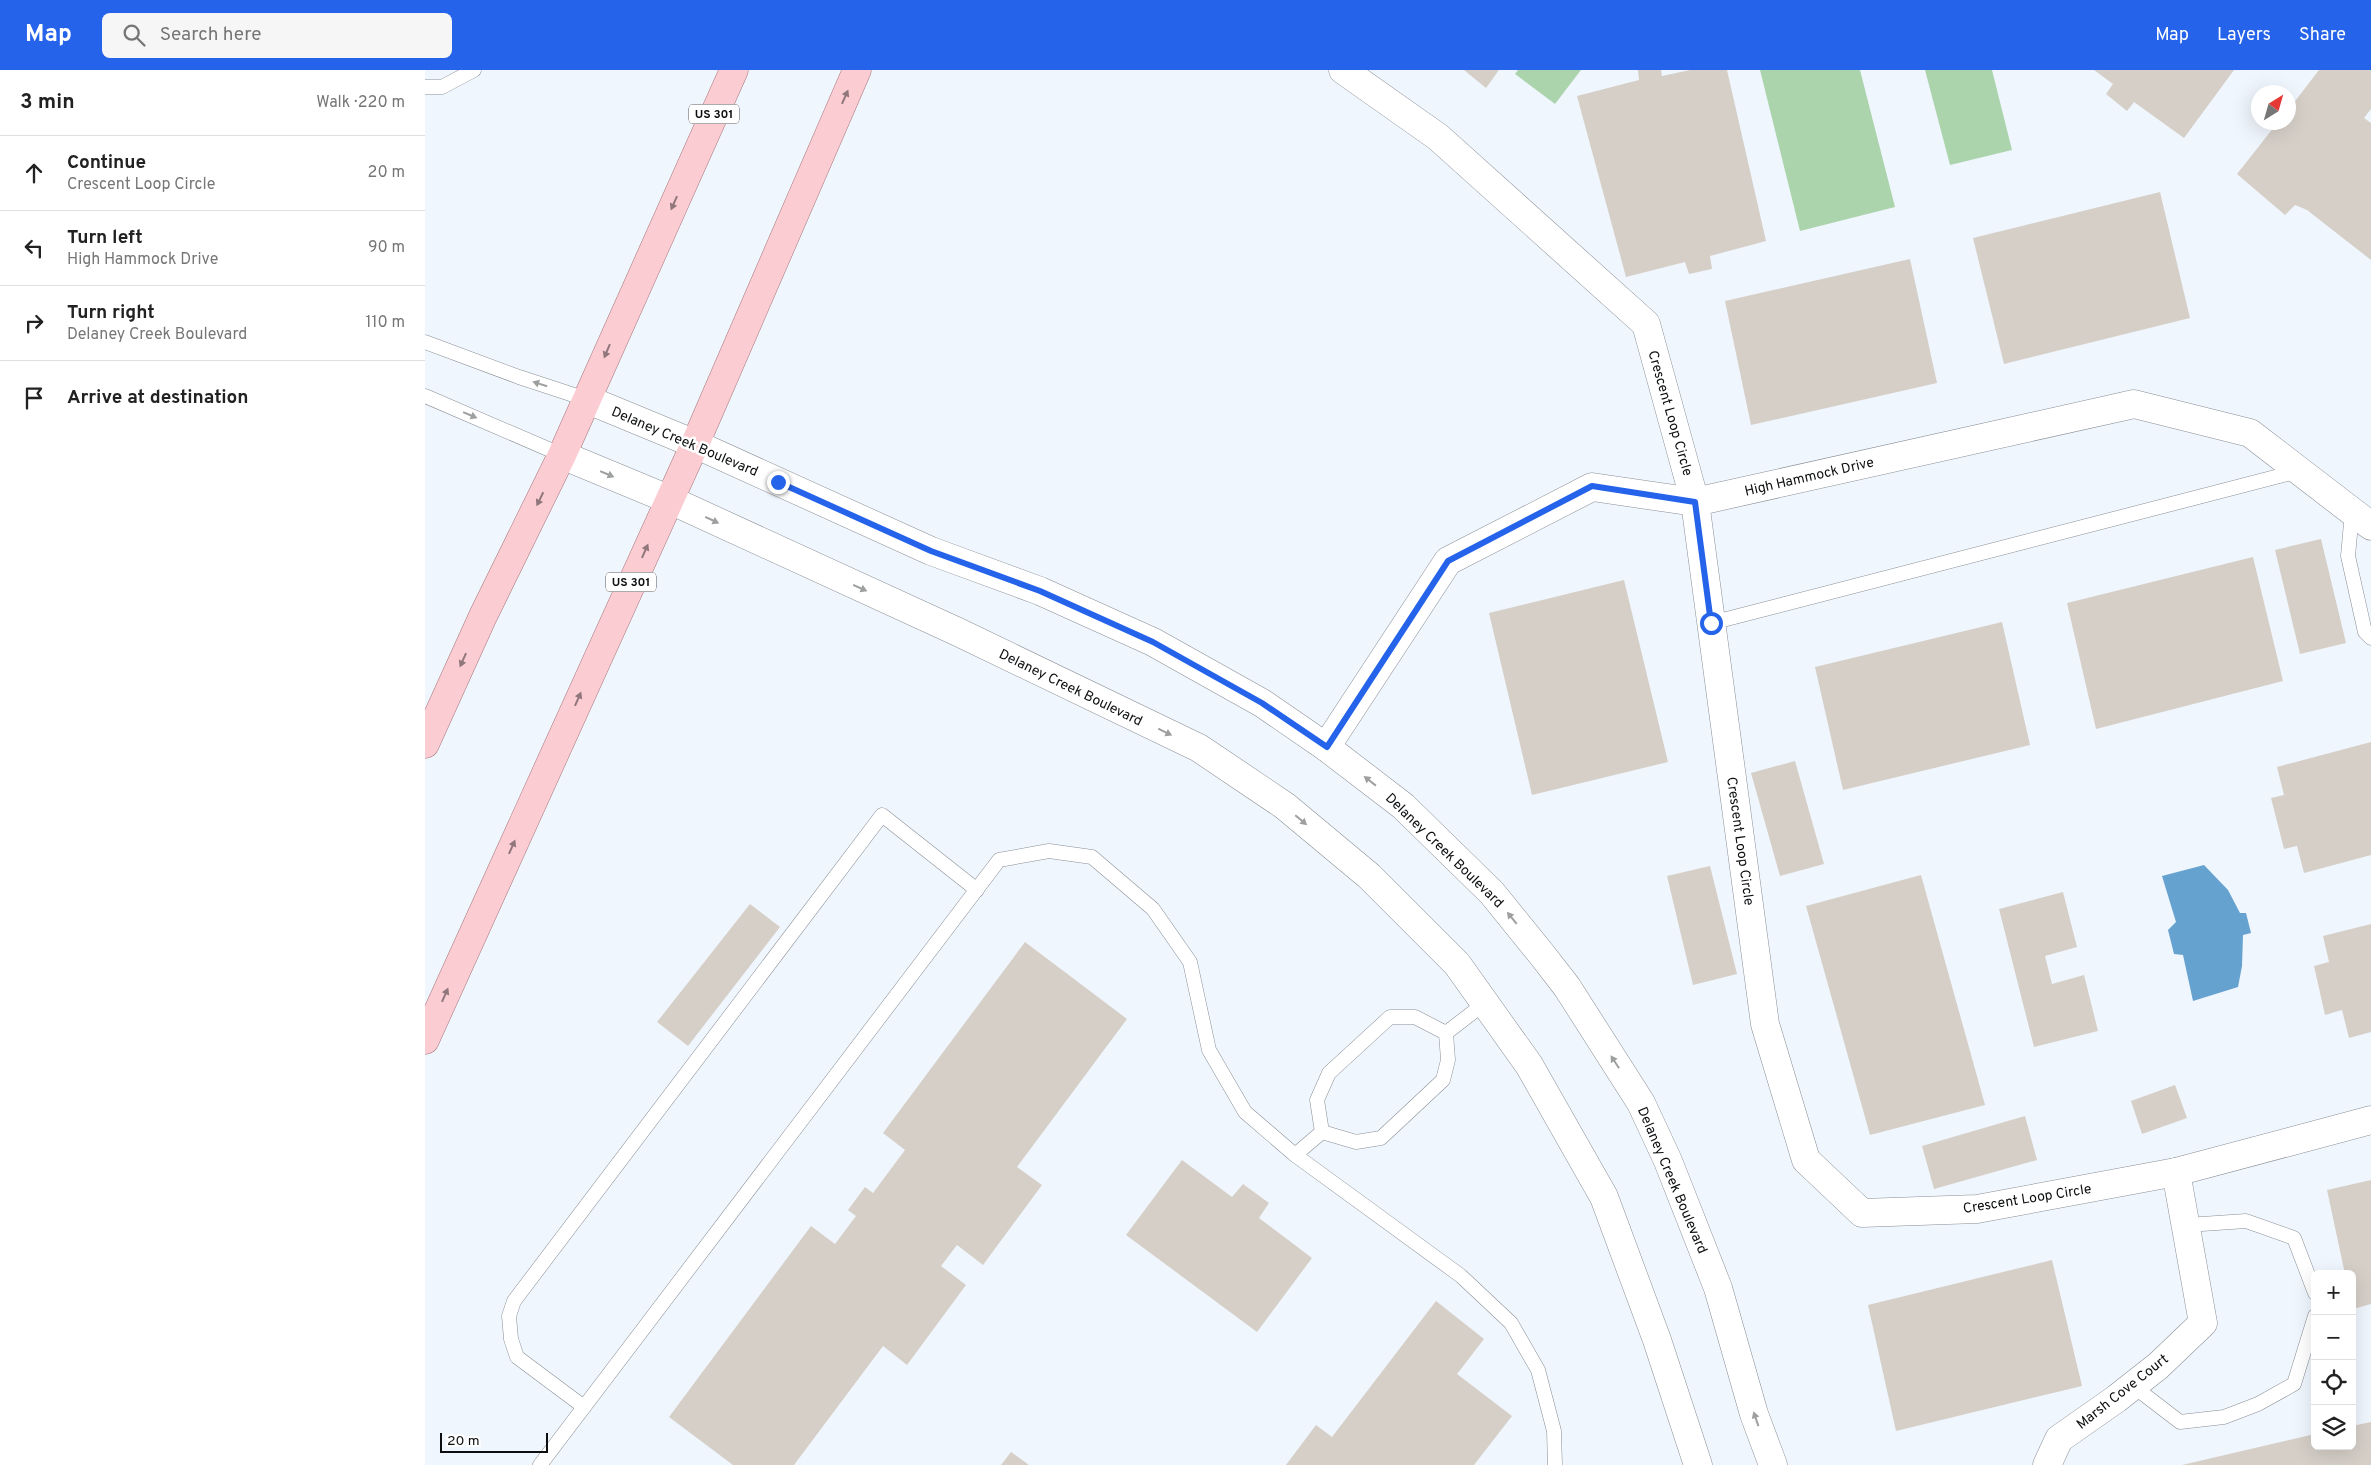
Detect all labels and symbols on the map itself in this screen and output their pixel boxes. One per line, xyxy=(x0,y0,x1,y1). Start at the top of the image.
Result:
north arrow xyxy=(2251,85,2296,130)
one-way arrow xyxy=(842,90,850,104)
road number: US 301 xyxy=(689,104,739,124)
one-way arrow xyxy=(670,196,678,210)
one-way arrow xyxy=(603,344,611,358)
street label: Crescent Loop Circle xyxy=(1644,349,1696,478)
one-way arrow xyxy=(532,380,547,388)
street label: Delaney Creek Boulevard xyxy=(609,404,760,481)
one-way arrow xyxy=(463,411,477,419)
street label: High Hammock Drive xyxy=(1743,454,1876,501)
one-way arrow xyxy=(600,470,614,478)
route end xyxy=(767,471,790,494)
one-way arrow xyxy=(536,492,544,506)
one-way arrow xyxy=(705,516,719,524)
one-way arrow xyxy=(642,544,650,558)
road number: US 301 xyxy=(606,572,656,592)
one-way arrow xyxy=(853,585,867,593)
route start xyxy=(1700,612,1723,635)
street label: Delaney Creek Boulevard xyxy=(996,646,1145,731)
one-way arrow xyxy=(459,653,467,667)
one-way arrow xyxy=(575,692,583,706)
one-way arrow xyxy=(1158,728,1172,736)
one-way arrow xyxy=(1364,775,1377,786)
street label: Crescent Loop Circle xyxy=(1722,776,1757,907)
street label: Delaney Creek Boulevard xyxy=(1381,790,1507,912)
one-way arrow xyxy=(1295,814,1308,825)
one-way arrow xyxy=(508,840,516,854)
one-way arrow xyxy=(1507,911,1518,924)
one-way arrow xyxy=(441,988,449,1002)
one-way arrow xyxy=(1611,1056,1620,1069)
street label: Delaney Creek Boulevard xyxy=(1633,1105,1710,1256)
street label: Crescent Loop Circle xyxy=(1962,1181,2093,1218)
street label: Marsh Cove Court xyxy=(2074,1351,2172,1433)
one-way arrow xyxy=(1752,1411,1760,1426)
scale bar xyxy=(440,1430,547,1453)

